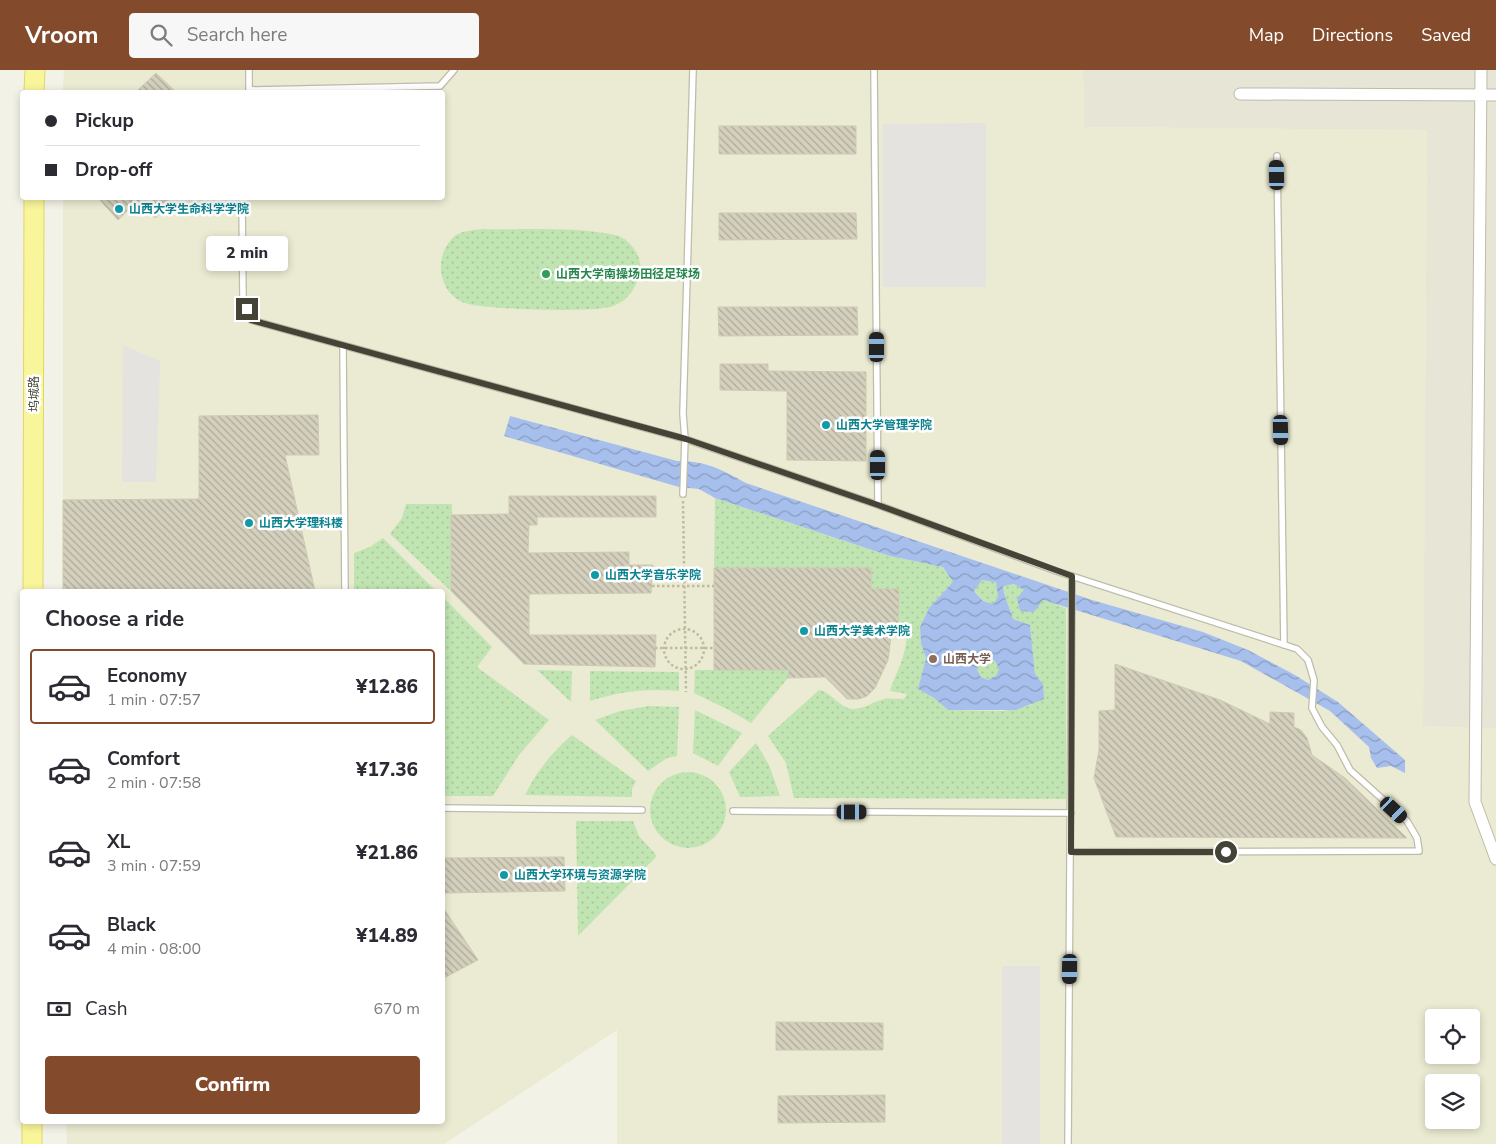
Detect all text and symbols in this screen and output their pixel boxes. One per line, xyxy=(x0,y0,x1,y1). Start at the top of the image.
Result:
search box xyxy=(129,13,479,58)
text: Vroom xyxy=(25,19,99,51)
icon: search xyxy=(147,21,175,49)
text: Search here xyxy=(187,22,287,48)
text: Map xyxy=(1249,23,1284,47)
text: Directions xyxy=(1312,23,1393,47)
text: Saved xyxy=(1421,23,1471,47)
text: Pickup xyxy=(75,108,134,134)
text: Drop-off xyxy=(75,157,152,183)
car xyxy=(1269,160,1284,190)
place label: 山西大学生命科学学院 xyxy=(129,201,249,217)
marker: 山西大学生命科学学院 xyxy=(113,203,125,215)
callout: 2 min xyxy=(206,236,288,272)
text: 2 min xyxy=(226,242,268,264)
place label: 山西大学南操场田径足球场 xyxy=(556,266,700,282)
marker: 山西大学南操场田径足球场 xyxy=(540,268,552,280)
route end xyxy=(236,298,258,320)
car xyxy=(869,332,884,362)
street label: 坞城路 xyxy=(26,376,42,412)
car xyxy=(1273,415,1288,445)
place label: 山西大学管理学院 xyxy=(836,417,932,433)
marker: 山西大学管理学院 xyxy=(820,419,832,431)
car xyxy=(870,450,885,480)
place label: 山西大学理科楼 xyxy=(259,515,343,531)
marker: 山西大学理科楼 xyxy=(243,517,255,529)
place label: 山西大学音乐学院 xyxy=(605,567,701,583)
marker: 山西大学音乐学院 xyxy=(589,569,601,581)
text: Choose a ride xyxy=(45,604,184,634)
place label: 山西大学美术学院 xyxy=(814,623,910,639)
marker: 山西大学美术学院 xyxy=(798,625,810,637)
place label: 山西大学 xyxy=(943,651,991,667)
marker: 山西大学 xyxy=(927,653,939,665)
text: Economy xyxy=(107,663,187,689)
icon: car xyxy=(47,664,92,709)
text: ¥12.86 xyxy=(356,674,418,700)
text: 1 min · 07:57 xyxy=(107,689,201,711)
text: Comfort xyxy=(107,746,180,772)
icon: car xyxy=(47,747,92,792)
text: ¥17.36 xyxy=(356,757,418,783)
text: 2 min · 07:58 xyxy=(107,772,201,794)
car xyxy=(1377,794,1410,826)
car xyxy=(837,805,867,820)
text: XL xyxy=(107,829,130,855)
icon: car xyxy=(47,830,92,875)
text: ¥21.86 xyxy=(356,840,418,866)
route start xyxy=(1215,841,1237,863)
text: 3 min · 07:59 xyxy=(107,855,201,877)
place label: 山西大学环境与资源学院 xyxy=(514,867,646,883)
marker: 山西大学环境与资源学院 xyxy=(498,869,510,881)
text: Black xyxy=(107,912,156,938)
icon: car xyxy=(47,913,92,958)
text: ¥14.89 xyxy=(356,923,418,949)
text: 4 min · 08:00 xyxy=(107,938,201,960)
car xyxy=(1062,954,1077,984)
icon: cash xyxy=(45,995,73,1023)
text: Cash xyxy=(85,996,127,1022)
text: 670 m xyxy=(373,998,420,1020)
map controls xyxy=(1425,1009,1480,1129)
button: locate xyxy=(1425,1009,1480,1064)
button: Confirm xyxy=(45,1056,420,1114)
button: layers xyxy=(1425,1074,1480,1129)

